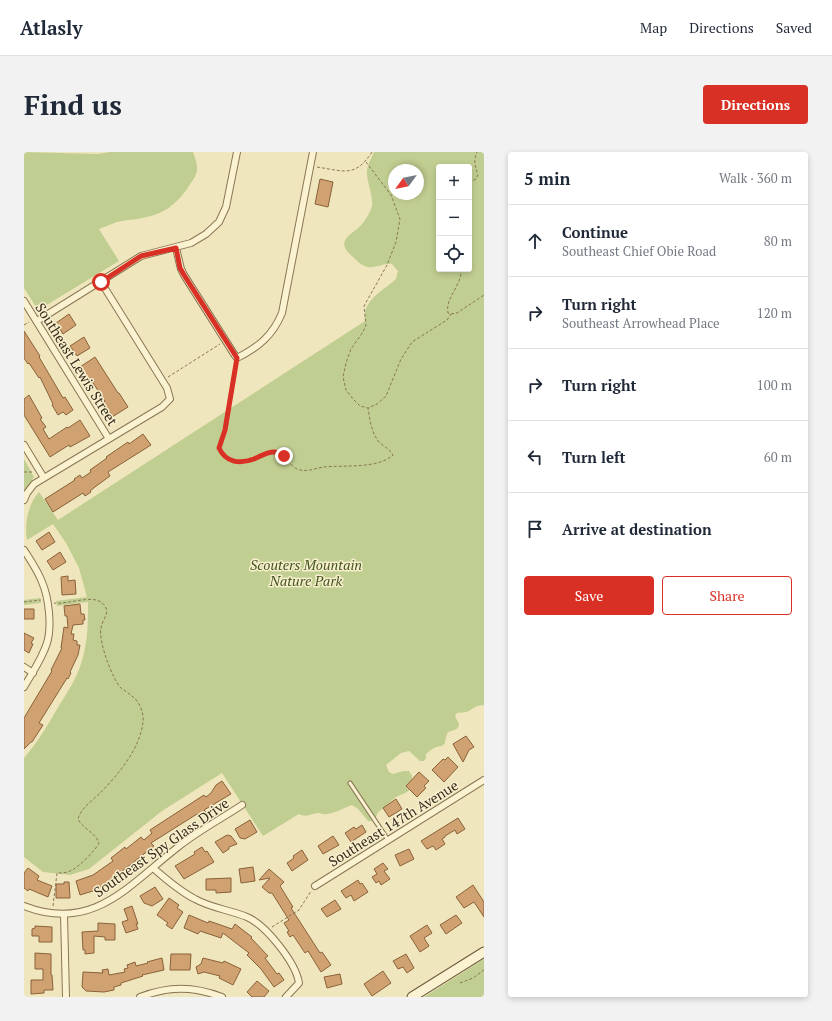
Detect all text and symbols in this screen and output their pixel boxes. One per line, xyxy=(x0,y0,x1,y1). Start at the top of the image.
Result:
text: Atlasly xyxy=(20,15,82,40)
text: Map xyxy=(640,18,667,37)
text: Directions xyxy=(689,18,754,37)
text: Saved xyxy=(776,18,812,37)
button: Directions xyxy=(703,85,808,124)
text: Find us xyxy=(24,86,122,123)
north arrow xyxy=(388,164,424,200)
map controls xyxy=(436,164,472,272)
button: + xyxy=(436,164,472,200)
text: 5 min xyxy=(524,167,571,190)
text: Walk · 360 m xyxy=(719,169,792,187)
button: − xyxy=(436,200,472,236)
text: Continue xyxy=(562,222,628,242)
icon: ahead xyxy=(524,230,546,252)
text: 80 m xyxy=(764,232,792,250)
button: locate xyxy=(436,236,472,272)
text: Southeast Chief Obie Road xyxy=(562,242,716,260)
route start xyxy=(92,273,110,291)
text: Turn right xyxy=(562,294,637,314)
street label: Southeast Lewis Street xyxy=(31,299,123,430)
icon: right xyxy=(524,302,546,324)
text: 120 m xyxy=(757,304,792,322)
text: Southeast Arrowhead Place xyxy=(562,314,720,332)
icon: right xyxy=(524,374,546,396)
text: Turn right xyxy=(562,375,637,395)
text: 100 m xyxy=(757,376,792,394)
icon: left xyxy=(524,446,546,468)
route end xyxy=(275,447,293,465)
text: Turn left xyxy=(562,447,626,467)
text: 60 m xyxy=(764,448,792,466)
icon: arrive xyxy=(524,518,546,540)
text: Arrive at destination xyxy=(562,519,712,539)
park label: Scouters Mountain Nature Park xyxy=(250,555,362,590)
button: Save xyxy=(524,576,654,615)
button: Share xyxy=(662,576,792,615)
street label: Southeast 147th Avenue xyxy=(325,775,461,871)
street label: Southeast Spy Glass Drive xyxy=(90,793,232,901)

